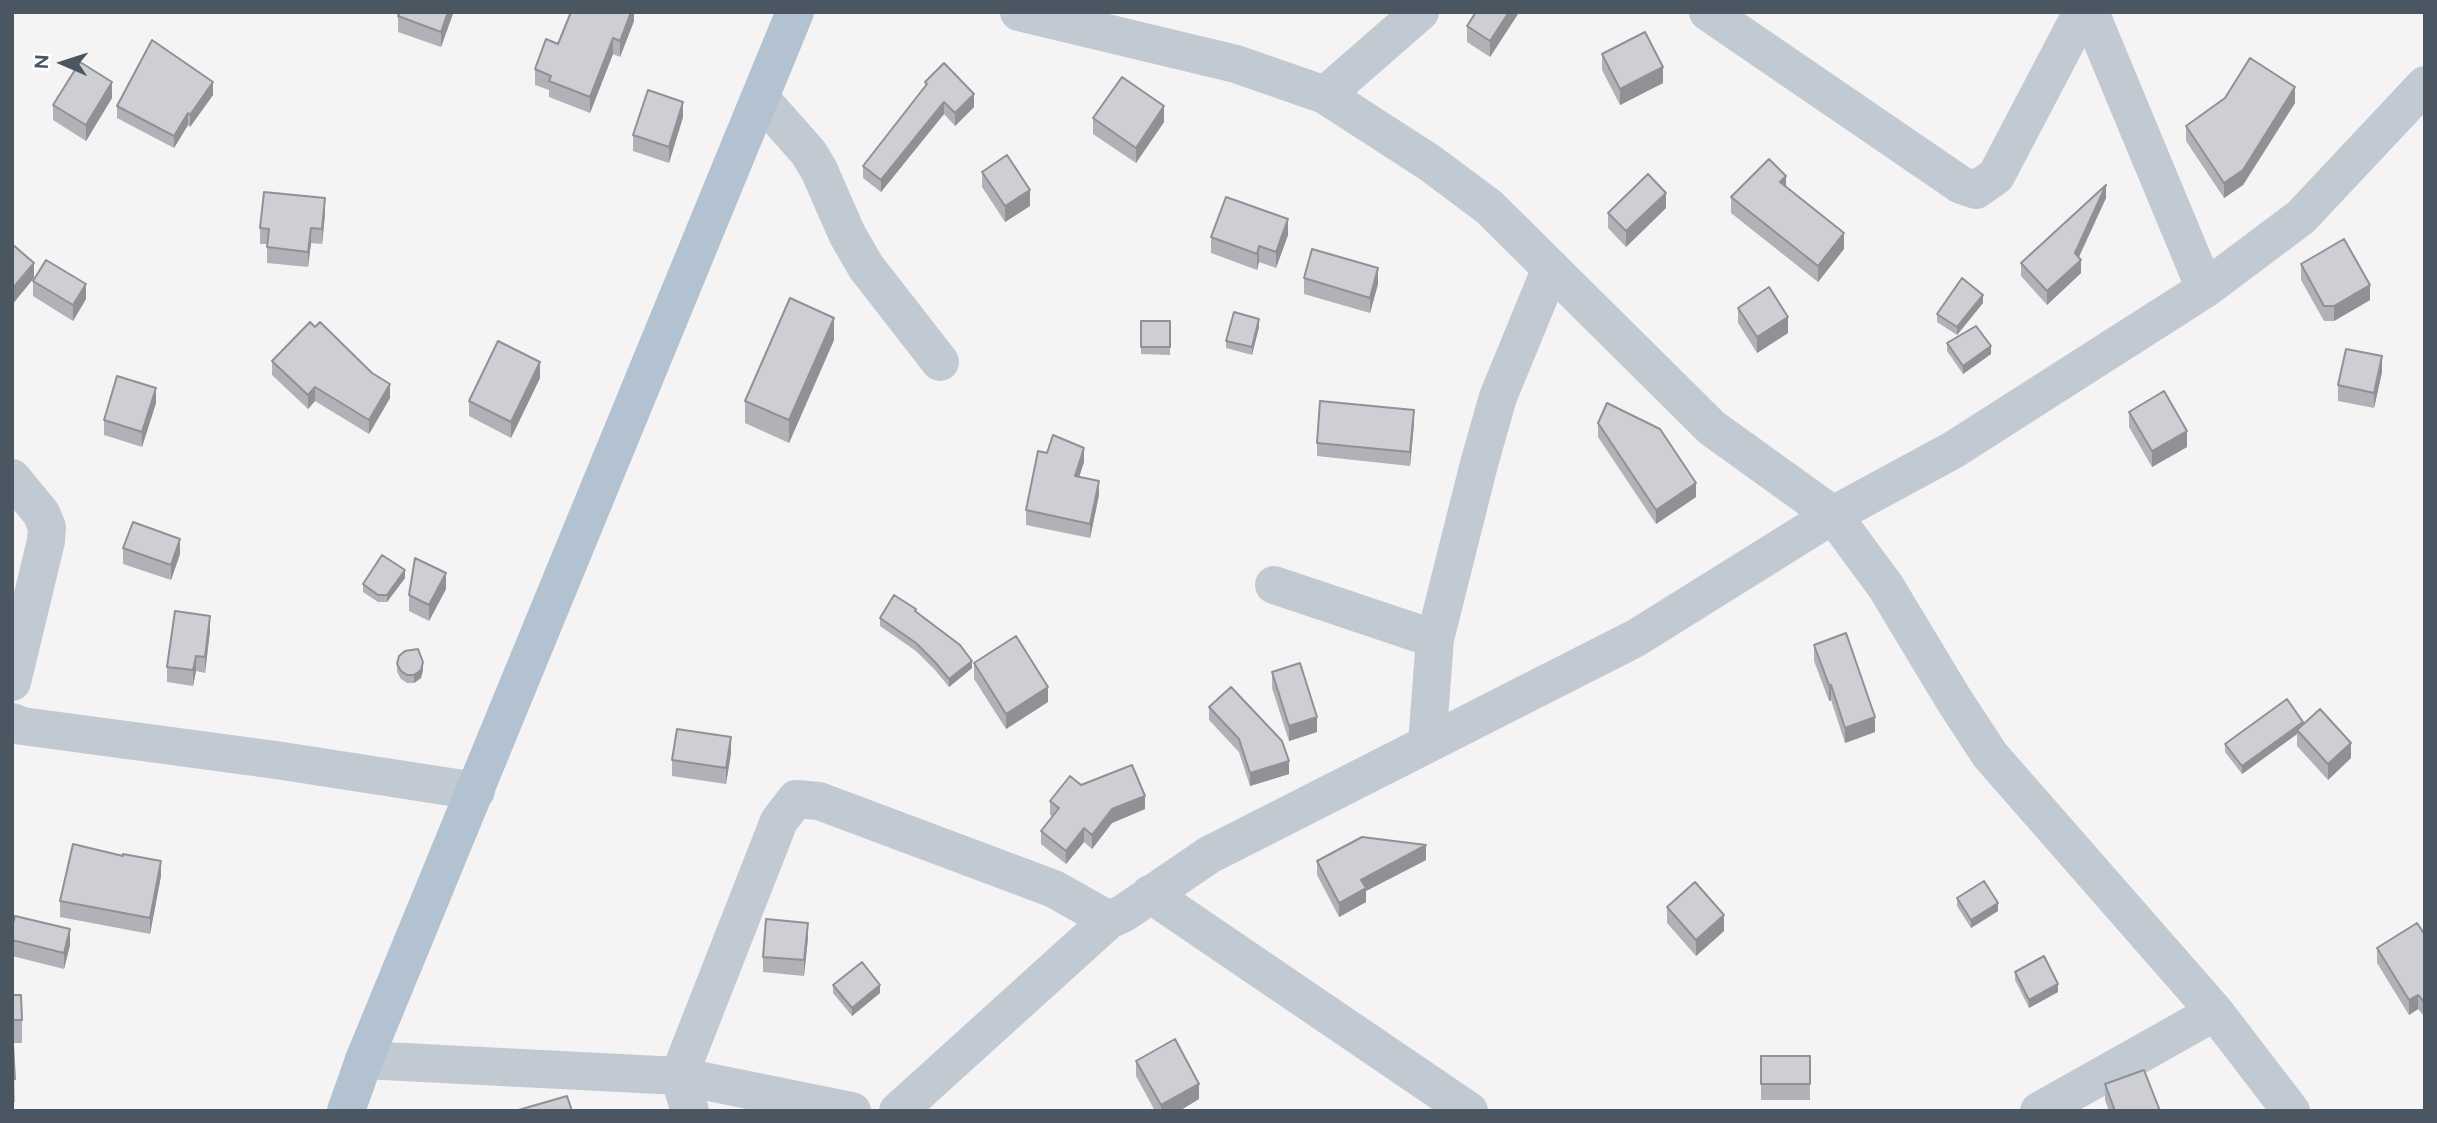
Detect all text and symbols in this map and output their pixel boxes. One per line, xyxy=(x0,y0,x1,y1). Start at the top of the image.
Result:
north arrow xyxy=(28,28,98,98)
text: N xyxy=(30,54,53,70)

